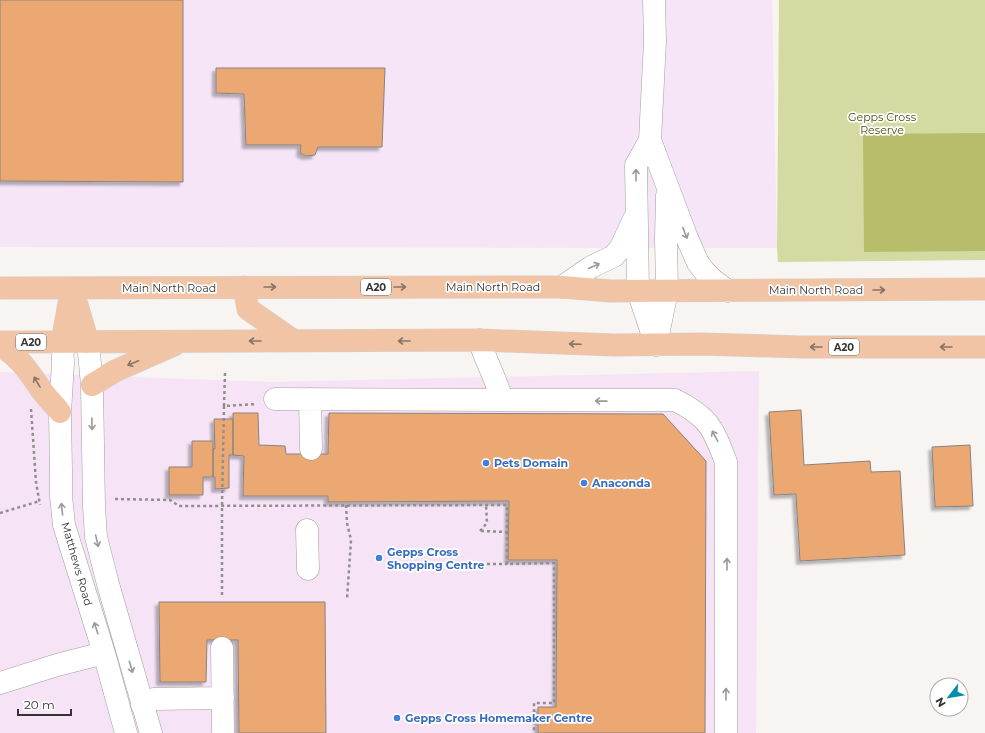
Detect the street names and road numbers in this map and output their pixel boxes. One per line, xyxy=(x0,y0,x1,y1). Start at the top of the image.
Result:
road number: A20 xyxy=(361,279,391,295)
street label: Main North Road xyxy=(446,280,540,294)
street label: Main North Road xyxy=(122,281,216,295)
street label: Main North Road xyxy=(769,283,863,297)
road number: A20 xyxy=(16,334,46,350)
road number: A20 xyxy=(829,339,859,355)
street label: Matthews Road xyxy=(58,521,96,607)

